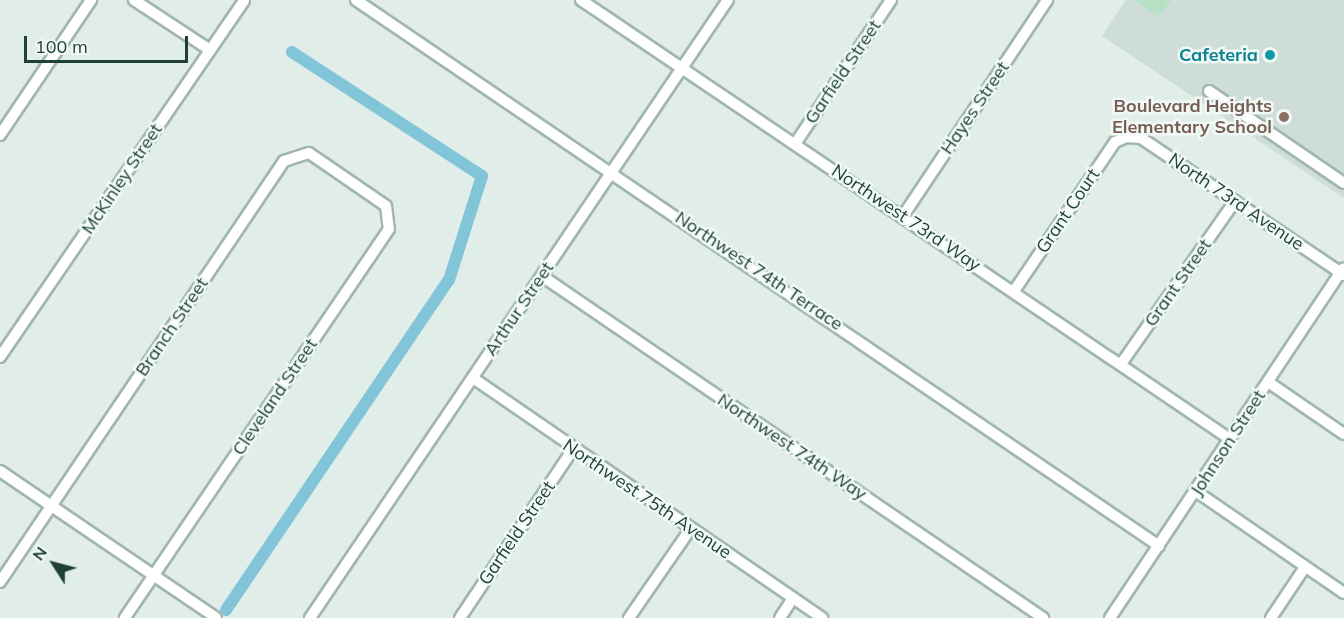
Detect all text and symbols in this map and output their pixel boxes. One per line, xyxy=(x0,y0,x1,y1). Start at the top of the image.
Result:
street label: Garfield Street xyxy=(800,16,886,128)
scale bar xyxy=(27,24,190,62)
text: 100 m xyxy=(35,35,88,58)
place label: Cafeteria xyxy=(1179,44,1258,66)
marker: Cafeteria xyxy=(1263,48,1277,62)
street label: Hayes Street xyxy=(936,58,1014,158)
place label: Boulevard Heights Elementary School xyxy=(1112,96,1272,138)
marker: Boulevard Heights Elementary School xyxy=(1277,110,1291,124)
street label: McKinley Street xyxy=(77,120,167,238)
street label: North 73rd Avenue xyxy=(1164,149,1308,255)
street label: Northwest 73rd Way xyxy=(827,160,985,276)
street label: Grant Court xyxy=(1032,165,1104,257)
street label: Northwest 74th Terrace xyxy=(671,207,847,335)
street label: Grant Street xyxy=(1140,235,1216,331)
street label: Arthur Street xyxy=(480,258,558,360)
street label: Branch Street xyxy=(131,274,213,380)
street label: Cleveland Street xyxy=(228,334,322,460)
street label: Johnson Street xyxy=(1186,386,1270,500)
street label: Northwest 74th Way xyxy=(713,389,871,505)
street label: Northwest 75th Avenue xyxy=(559,435,735,563)
street label: Garfield Street xyxy=(474,477,560,589)
north arrow xyxy=(24,534,84,594)
text: N xyxy=(28,543,51,564)

